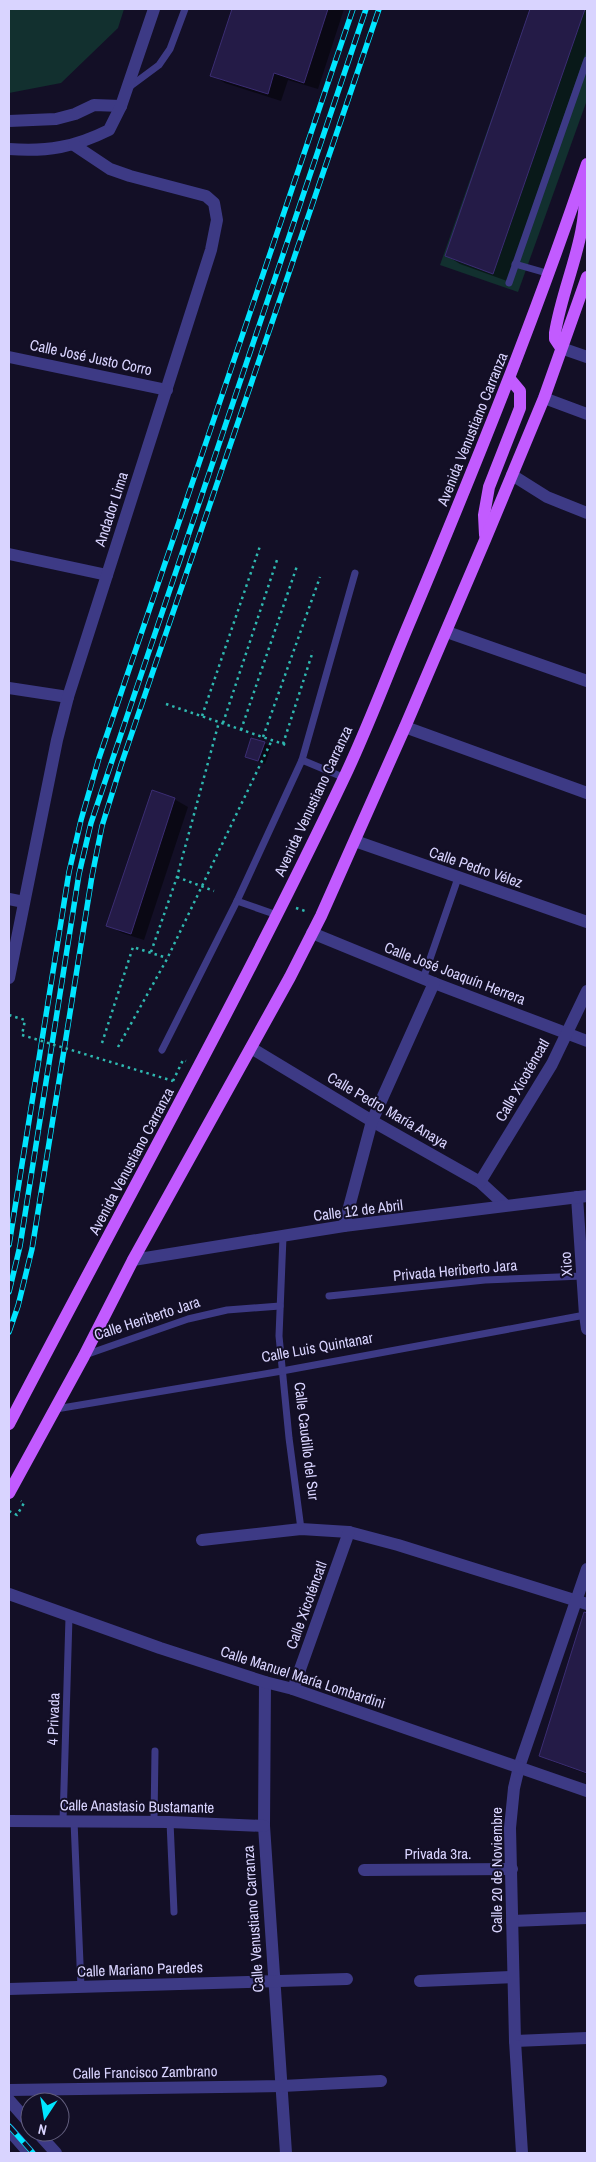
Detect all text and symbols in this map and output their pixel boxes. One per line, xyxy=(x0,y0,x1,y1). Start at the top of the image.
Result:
street label: Calle José Justo Corro xyxy=(28,334,154,380)
street label: Avenida Venustiano Carranza xyxy=(431,349,512,510)
street label: Andador Lima xyxy=(89,469,133,550)
street label: Avenida Venustiano Carranza xyxy=(268,722,357,881)
street label: Calle Pedro Vélez xyxy=(426,841,526,893)
street label: Calle José Joaquín Herrera xyxy=(381,936,529,1010)
street label: Calle Xicoténcatl xyxy=(490,1035,554,1125)
street label: Calle Pedro María Anaya xyxy=(324,1067,453,1153)
street label: Avenida Venustiano Carranza xyxy=(83,1084,179,1239)
street label: Calle 12 de Abril xyxy=(312,1194,404,1226)
street label: Xico xyxy=(555,1251,577,1277)
street label: Privada Heriberto Jara xyxy=(392,1254,518,1286)
street label: Calle Heriberto Jara xyxy=(91,1291,203,1345)
street label: Calle Luis Quintanar xyxy=(260,1327,374,1367)
street label: Calle Caudillo del Sur xyxy=(289,1381,325,1501)
street label: Calle Xicoténcatl xyxy=(280,1558,332,1652)
street label: Calle Manuel María Lombardini xyxy=(218,1640,388,1714)
street label: 4 Privada xyxy=(42,1692,64,1746)
street label: Calle Anastasio Bustamante xyxy=(60,1794,215,1818)
street label: Calle 20 de Noviembre xyxy=(486,1807,507,1933)
street label: Privada 3ra. xyxy=(404,1843,472,1864)
street label: Calle Venustiano Carranza xyxy=(237,1845,269,1993)
street label: Calle Mariano Paredes xyxy=(77,1956,203,1982)
street label: Calle Francisco Zambrano xyxy=(72,2060,218,2084)
north arrow xyxy=(20,2092,70,2142)
text: N xyxy=(36,2120,48,2139)

